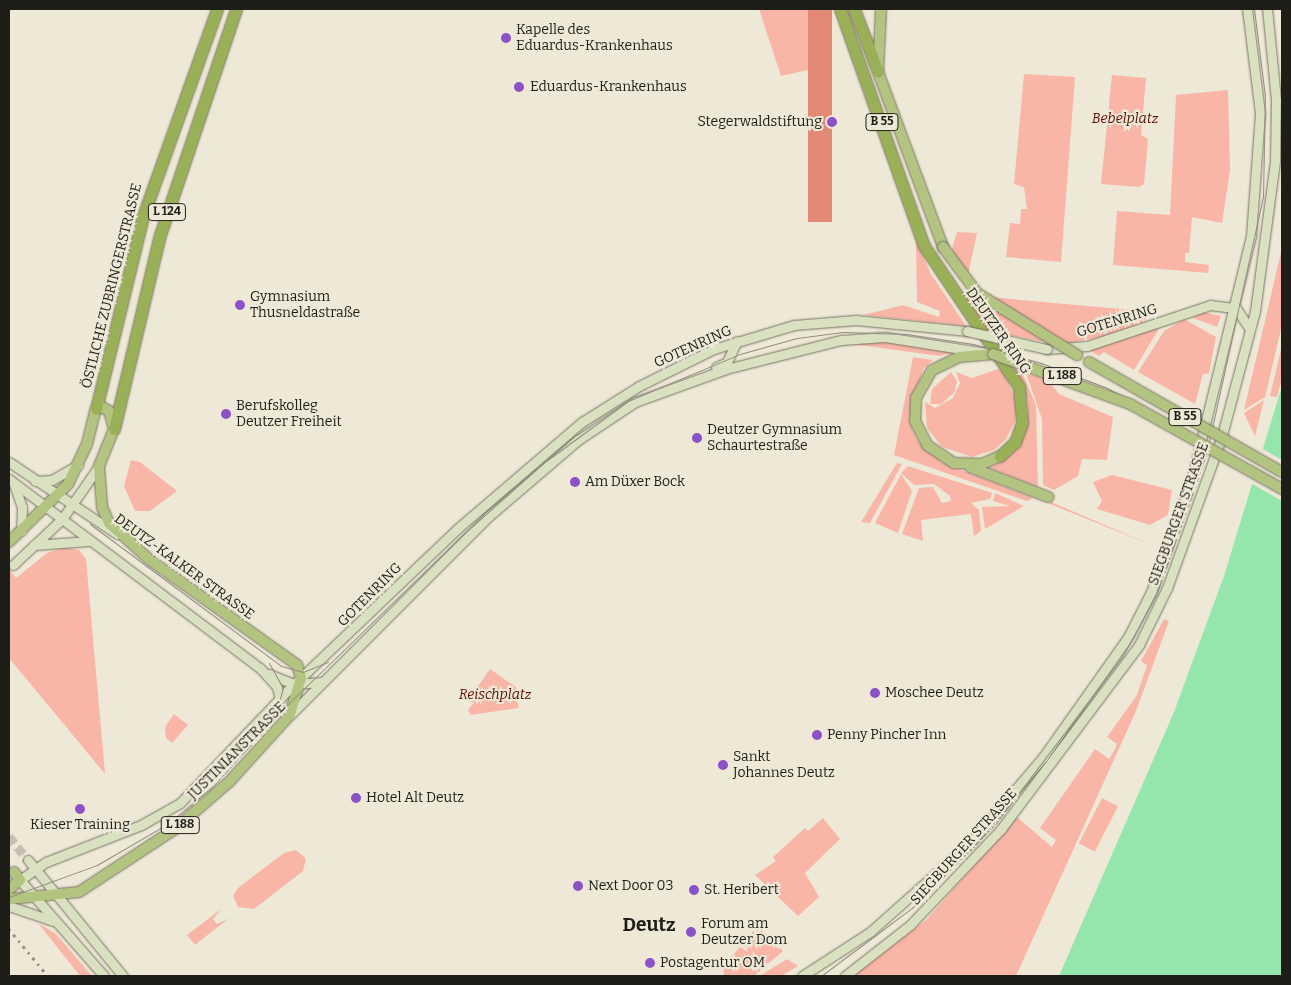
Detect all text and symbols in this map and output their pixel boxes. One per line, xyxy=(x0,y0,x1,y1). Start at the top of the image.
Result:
place label: Kapelle des Eduardus-Krankenhaus xyxy=(516,22,673,54)
marker: Kapelle des Eduardus-Krankenhaus xyxy=(500,32,512,44)
place label: Eduardus-Krankenhaus xyxy=(530,79,687,95)
marker: Eduardus-Krankenhaus xyxy=(512,80,526,94)
park label: Bebelplatz xyxy=(1092,111,1158,127)
road number: B 55 xyxy=(864,112,900,132)
place label: Stegerwaldstiftung xyxy=(697,114,822,130)
marker: Stegerwaldstiftung xyxy=(826,116,838,128)
street label: ÖSTLICHE ZUBRINGERSTRASSE xyxy=(78,182,146,390)
road number: L 124 xyxy=(147,202,187,222)
street label: DEUTZER RING xyxy=(962,285,1034,377)
place label: Gymnasium Thusneldastraße xyxy=(250,289,360,322)
marker: Gymnasium Thusneldastraße xyxy=(234,299,246,311)
street label: GOTENRING xyxy=(1075,301,1159,341)
street label: GOTENRING xyxy=(651,322,735,372)
road number: L 188 xyxy=(1042,366,1082,386)
place label: Berufskolleg Deutzer Freiheit xyxy=(236,398,342,431)
marker: Berufskolleg Deutzer Freiheit xyxy=(220,408,232,420)
road number: B 55 xyxy=(1168,408,1202,427)
place label: Deutzer Gymnasium Schaurtestraße xyxy=(707,422,842,454)
marker: Deutzer Gymnasium Schaurtestraße xyxy=(691,432,703,444)
street label: SIEGBURGER STRASSE xyxy=(1145,440,1213,588)
place label: Am Düxer Bock xyxy=(585,474,685,490)
marker: Am Düxer Bock xyxy=(569,476,581,488)
street label: DEUTZ-KALKER STRASSE xyxy=(111,511,257,623)
street label: GOTENRING xyxy=(335,560,405,630)
place label: Moschee Deutz xyxy=(885,685,984,701)
park label: Reischplatz xyxy=(459,687,531,703)
marker: Moschee Deutz xyxy=(869,687,881,699)
street label: JUSTINIANSTRASSE xyxy=(185,699,289,803)
place label: Penny Pincher Inn xyxy=(827,727,946,743)
marker: Penny Pincher Inn xyxy=(811,729,823,741)
place label: Sankt Johannes Deutz xyxy=(733,749,835,782)
marker: Sankt Johannes Deutz xyxy=(717,759,729,771)
street label: SIEGBURGER STRASSE xyxy=(907,785,1021,909)
place label: Hotel Alt Deutz xyxy=(366,790,464,806)
marker: Hotel Alt Deutz xyxy=(350,792,362,804)
marker: Kieser Training xyxy=(74,803,86,815)
road number: L 188 xyxy=(160,816,200,834)
place label: Kieser Training xyxy=(30,817,130,833)
place label: Next Door 03 xyxy=(588,878,673,894)
marker: Next Door 03 xyxy=(572,880,584,892)
place label: St. Heribert xyxy=(704,882,779,898)
marker: St. Heribert xyxy=(688,884,700,896)
district label: Deutz xyxy=(623,914,675,936)
place label: Forum am Deutzer Dom xyxy=(701,916,787,949)
marker: Forum am Deutzer Dom xyxy=(685,926,697,938)
place label: Postagentur OM xyxy=(660,955,765,971)
marker: Postagentur OM xyxy=(644,957,656,969)

